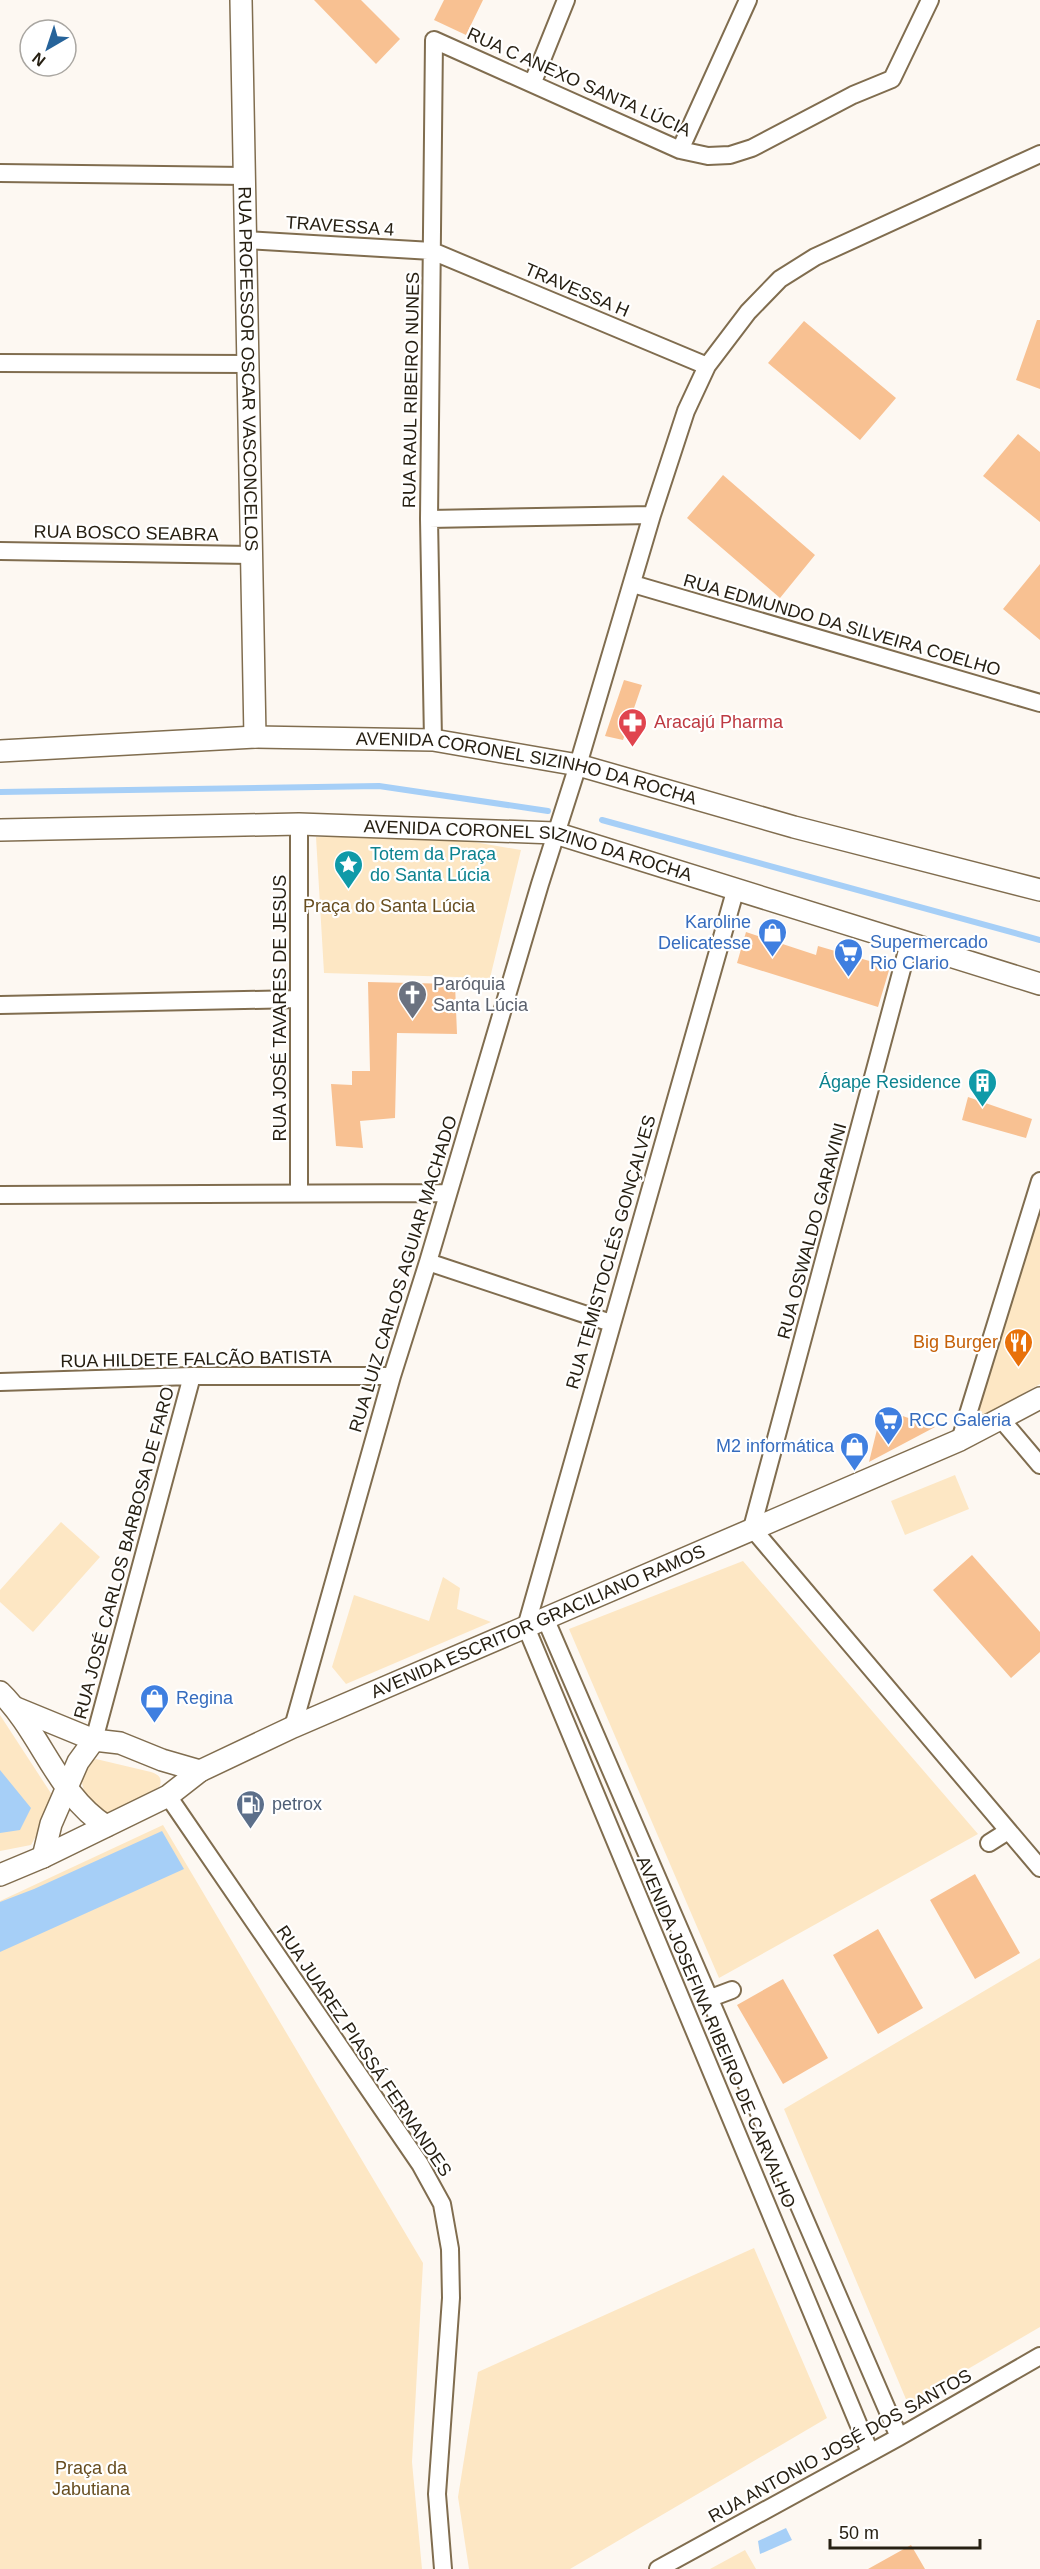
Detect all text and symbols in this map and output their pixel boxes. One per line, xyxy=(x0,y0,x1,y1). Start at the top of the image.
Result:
north arrow xyxy=(18,18,78,78)
street label: RUA C ANEXO SANTA LÚCIA xyxy=(464,23,694,141)
text: N xyxy=(29,49,49,70)
street label: RUA PROFESSOR OSCAR VASCONCELOS xyxy=(235,186,261,552)
street label: TRAVESSA 4 xyxy=(285,212,395,240)
street label: TRAVESSA H xyxy=(522,259,632,321)
street label: RUA RAUL RIBEIRO NUNES xyxy=(399,272,423,508)
street label: RUA BOSCO SEABRA xyxy=(33,521,219,545)
street label: RUA EDMUNDO DA SILVEIRA COELHO xyxy=(681,570,1003,680)
pharmacy icon: Aracajú Pharma xyxy=(617,706,649,748)
place label: Aracajú Pharma xyxy=(654,712,784,732)
street label: AVENIDA CORONEL SIZINHO DA ROCHA xyxy=(356,729,699,809)
street label: AVENIDA CORONEL SIZINO DA ROCHA xyxy=(363,816,694,885)
place label: Totem da Praça do Santa Lúcia xyxy=(370,844,497,885)
place icon: Totem da Praça do Santa Lúcia xyxy=(333,848,365,890)
street label: RUA JOSÉ TAVARES DE JESUS xyxy=(270,875,290,1141)
park label: Praça do Santa Lúcia xyxy=(303,896,476,916)
place label: Karoline Delicatesse xyxy=(658,912,751,953)
shop icon: Karoline Delicatesse xyxy=(756,916,788,958)
place label: Supermercado Rio Clario xyxy=(870,932,988,973)
supermarket icon: Supermercado Rio Clario xyxy=(833,936,865,978)
place label: Paróquia Santa Lúcia xyxy=(433,974,529,1015)
church icon: Paróquia Santa Lúcia xyxy=(396,978,428,1020)
building icon: Ágape Residence xyxy=(966,1066,998,1108)
place label: Ágape Residence xyxy=(819,1072,961,1092)
street label: RUA LUIZ CARLOS AGUIAR MACHADO xyxy=(345,1113,461,1435)
street label: RUA TEMISTOCLÉS GONÇALVES xyxy=(562,1113,660,1391)
street label: RUA OSWALDO GARAVINI xyxy=(773,1121,851,1341)
restaurant icon: Big Burger xyxy=(1003,1326,1035,1368)
place label: Big Burger xyxy=(913,1332,998,1352)
street label: RUA HILDETE FALCÃO BATISTA xyxy=(60,1346,332,1371)
street label: RUA JOSÉ CARLOS BARBOSA DE FARO xyxy=(70,1385,178,1721)
supermarket icon: RCC Galeria xyxy=(872,1404,904,1446)
place label: RCC Galeria xyxy=(909,1410,1012,1430)
shop icon: M2 informática xyxy=(839,1430,871,1472)
place label: M2 informática xyxy=(716,1436,835,1456)
street label: AVENIDA ESCRITOR GRACILIANO RAMOS xyxy=(368,1541,708,1702)
shop icon: Regina xyxy=(139,1682,171,1724)
place label: Regina xyxy=(176,1688,234,1708)
fuel station icon: petrox xyxy=(235,1788,267,1830)
place label: petrox xyxy=(272,1794,322,1814)
street label: AVENIDA JOSEFINA RIBEIRO DE CARVALHO xyxy=(633,1853,799,2211)
street label: RUA JUAREZ PIASSÁ FERNANDES xyxy=(272,1922,456,2180)
street label: RUA ANTONIO JOSÉ DOS SANTOS xyxy=(705,2365,975,2527)
park label: Praça da Jabutiana xyxy=(52,2458,131,2499)
scale bar xyxy=(830,2512,980,2550)
text: 50 m xyxy=(839,2523,879,2543)

